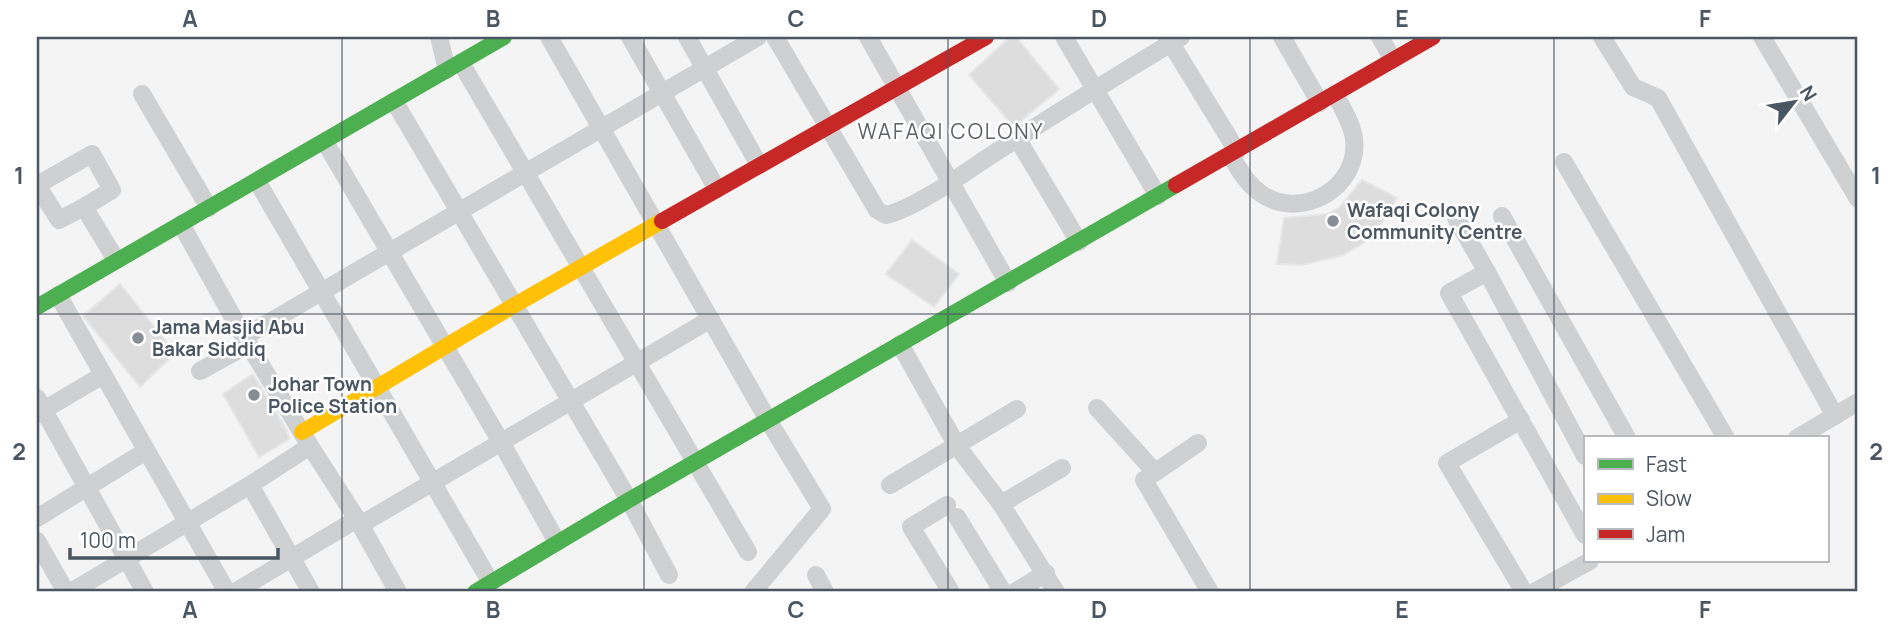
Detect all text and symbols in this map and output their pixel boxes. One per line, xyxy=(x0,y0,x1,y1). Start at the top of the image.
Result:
text: A xyxy=(182,2,198,34)
text: B xyxy=(486,2,500,34)
text: C xyxy=(788,2,805,34)
text: D xyxy=(1091,2,1107,34)
text: E xyxy=(1395,2,1409,34)
text: F xyxy=(1699,2,1711,34)
north arrow xyxy=(1758,66,1828,136)
text: N xyxy=(1794,81,1823,106)
district label: WAFAQI COLONY xyxy=(858,117,1044,145)
text: 1 xyxy=(14,159,24,191)
text: 1 xyxy=(1871,159,1881,191)
place label: Wafaqi Colony Community Centre xyxy=(1347,197,1523,245)
marker: Wafaqi Colony Community Centre xyxy=(1325,213,1341,229)
place label: Jama Masjid Abu Bakar Siddiq xyxy=(152,314,304,362)
marker: Jama Masjid Abu Bakar Siddiq xyxy=(130,330,146,346)
place label: Johar Town Police Station xyxy=(268,371,397,419)
marker: Johar Town Police Station xyxy=(246,387,262,403)
text: 2 xyxy=(12,435,26,467)
text: 2 xyxy=(1869,435,1883,467)
legend xyxy=(1584,436,1828,562)
text: Fast xyxy=(1646,450,1687,478)
text: Slow xyxy=(1646,484,1692,512)
scale bar xyxy=(70,517,278,561)
text: Jam xyxy=(1646,520,1685,548)
text: 100 m xyxy=(80,526,136,554)
text: A xyxy=(182,593,198,625)
text: B xyxy=(486,593,500,625)
text: C xyxy=(788,593,805,625)
text: D xyxy=(1091,593,1107,625)
text: E xyxy=(1395,593,1409,625)
text: F xyxy=(1699,593,1711,625)

